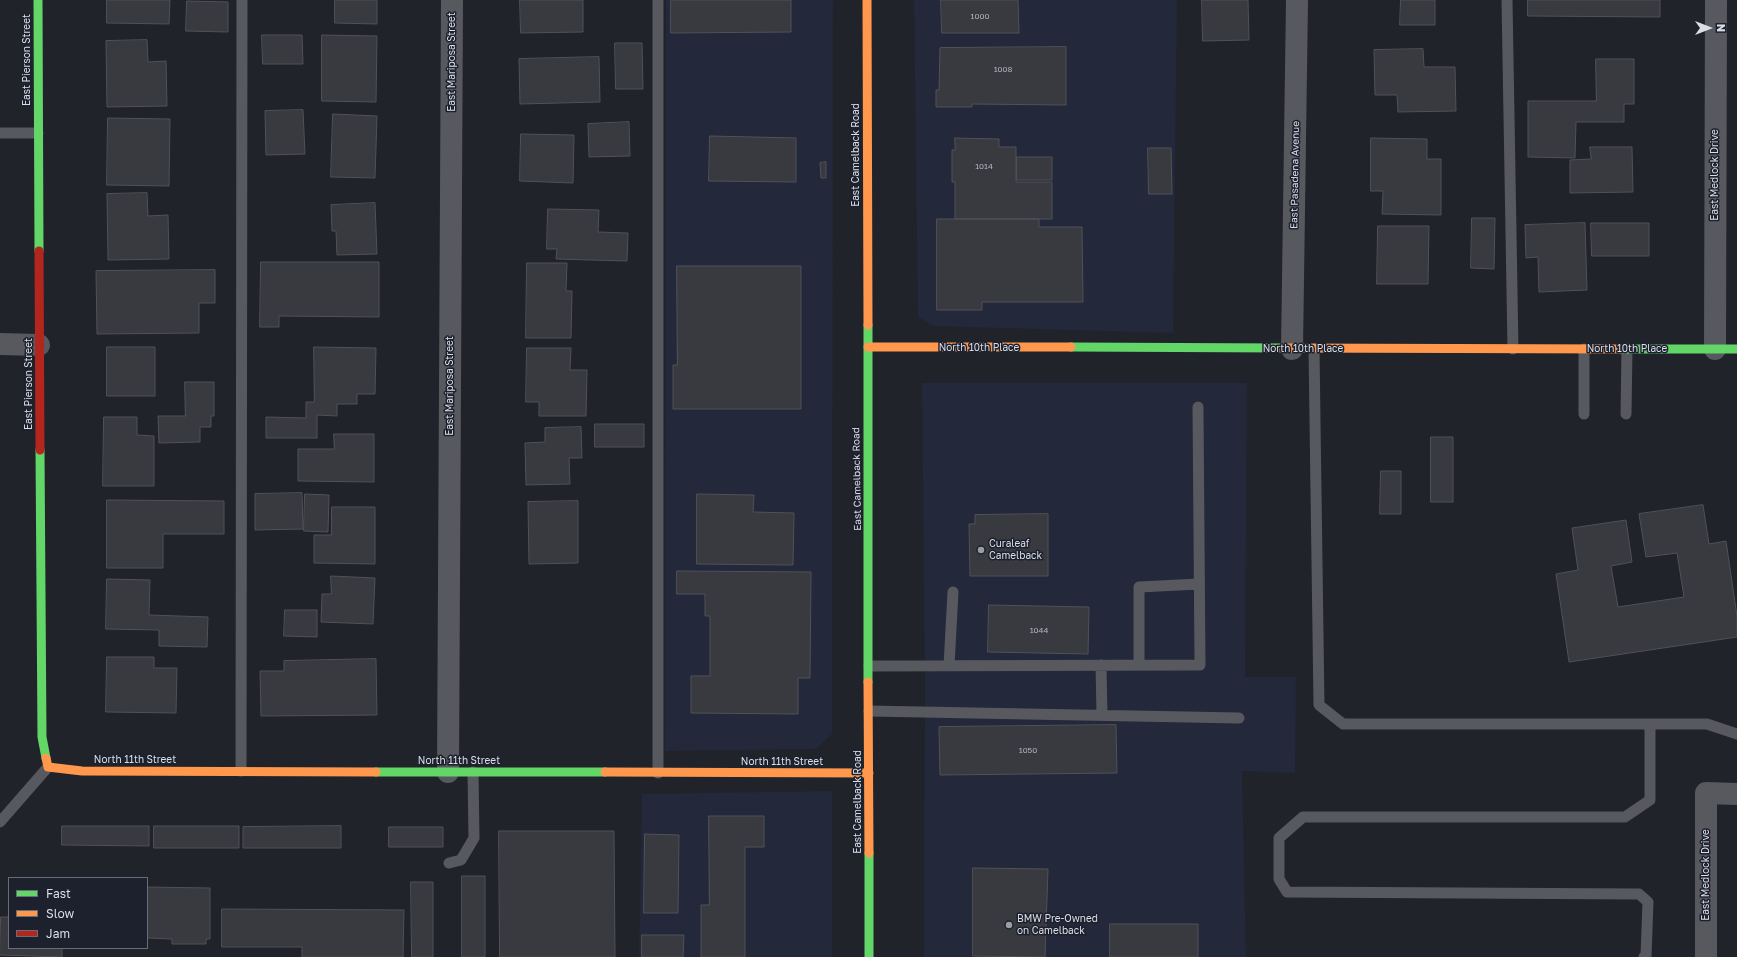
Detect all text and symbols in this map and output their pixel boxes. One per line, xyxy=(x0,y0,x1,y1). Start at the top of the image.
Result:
north arrow xyxy=(1689,8,1729,48)
house number: 1000 xyxy=(971,11,989,21)
street label: East Mariposa Street xyxy=(446,12,458,112)
street label: East Pierson Street xyxy=(21,14,33,106)
text: N xyxy=(1715,24,1728,32)
house number: 1008 xyxy=(994,64,1012,74)
street label: East Camelback Road xyxy=(850,103,862,207)
street label: East Pasadena Avenue xyxy=(1288,121,1302,229)
street label: East Medlock Drive xyxy=(1709,129,1721,221)
house number: 1014 xyxy=(975,161,993,171)
street label: East Mariposa Street xyxy=(444,336,456,436)
street label: East Pierson Street xyxy=(23,338,35,430)
street label: North 10th Place xyxy=(939,342,1019,354)
street label: North 10th Place xyxy=(1263,343,1343,355)
street label: North 10th Place xyxy=(1587,343,1667,355)
street label: East Camelback Road xyxy=(850,427,864,531)
place label: Curaleaf Camelback xyxy=(989,538,1042,562)
marker: Curaleaf Camelback xyxy=(976,545,986,555)
house number: 1044 xyxy=(1030,625,1048,635)
house number: 1050 xyxy=(1019,745,1037,755)
street label: East Camelback Road xyxy=(852,750,864,854)
street label: North 11th Street xyxy=(94,754,176,766)
street label: North 11th Street xyxy=(418,755,500,767)
street label: North 11th Street xyxy=(741,756,823,768)
street label: East Medlock Drive xyxy=(1700,829,1712,921)
legend xyxy=(8,877,148,949)
text: Fast xyxy=(46,886,71,901)
text: Slow xyxy=(46,906,74,921)
place label: BMW Pre-Owned on Camelback xyxy=(1017,913,1098,936)
marker: BMW Pre-Owned on Camelback xyxy=(1004,920,1014,930)
text: Jam xyxy=(46,926,70,941)

